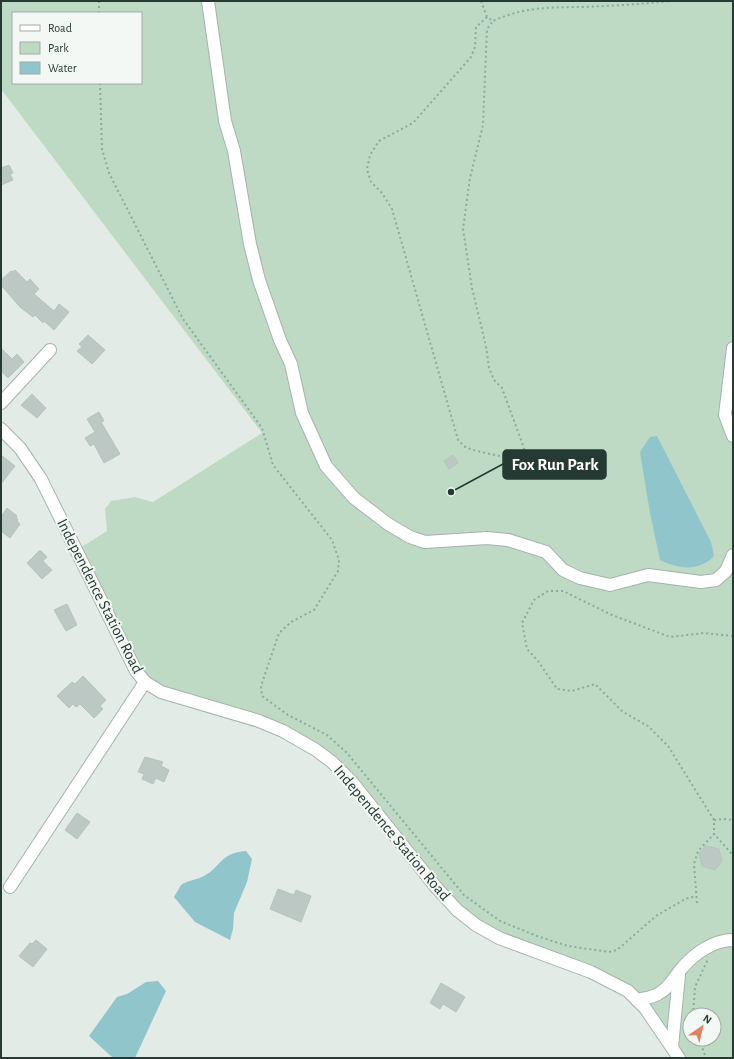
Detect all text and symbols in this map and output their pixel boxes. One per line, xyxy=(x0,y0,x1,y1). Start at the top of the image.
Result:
legend xyxy=(12,12,142,84)
text: Road xyxy=(48,22,72,34)
text: Park xyxy=(48,42,69,54)
text: Water xyxy=(48,62,77,74)
callout: Fox Run Park xyxy=(503,450,606,479)
text: Fox Run Park xyxy=(511,456,599,473)
street label: Independence Station Road xyxy=(54,516,146,676)
street label: Independence Station Road xyxy=(331,762,453,904)
north arrow xyxy=(682,1007,722,1047)
text: N xyxy=(701,1012,714,1026)

